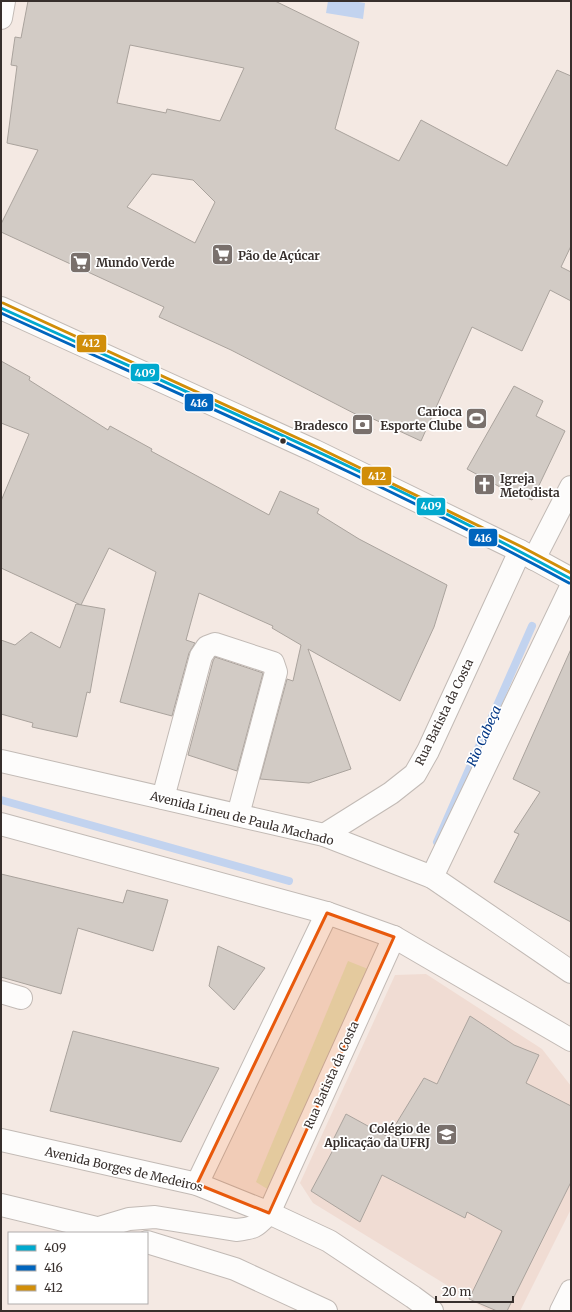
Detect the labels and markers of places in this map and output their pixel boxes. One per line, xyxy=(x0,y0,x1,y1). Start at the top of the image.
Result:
supermarket icon: Pão de Açúcar xyxy=(209,242,235,268)
place label: Pão de Açúcar xyxy=(238,248,320,263)
supermarket icon: Mundo Verde xyxy=(68,249,94,275)
place label: Mundo Verde xyxy=(96,255,175,270)
place label: Carioca Esporte Clube xyxy=(380,404,462,433)
sports icon: Carioca Esporte Clube xyxy=(464,405,490,431)
bank icon: Bradesco xyxy=(350,412,376,438)
place label: Bradesco xyxy=(294,418,348,433)
unlabelled marker xyxy=(278,436,288,446)
place label: Igreja Metodista xyxy=(500,471,560,500)
church icon: Igreja Metodista xyxy=(471,472,497,498)
place label: Colégio de Aplicação da UFRJ xyxy=(323,1121,430,1150)
school or university icon: Colégio de Aplicação da UFRJ xyxy=(433,1122,459,1148)

